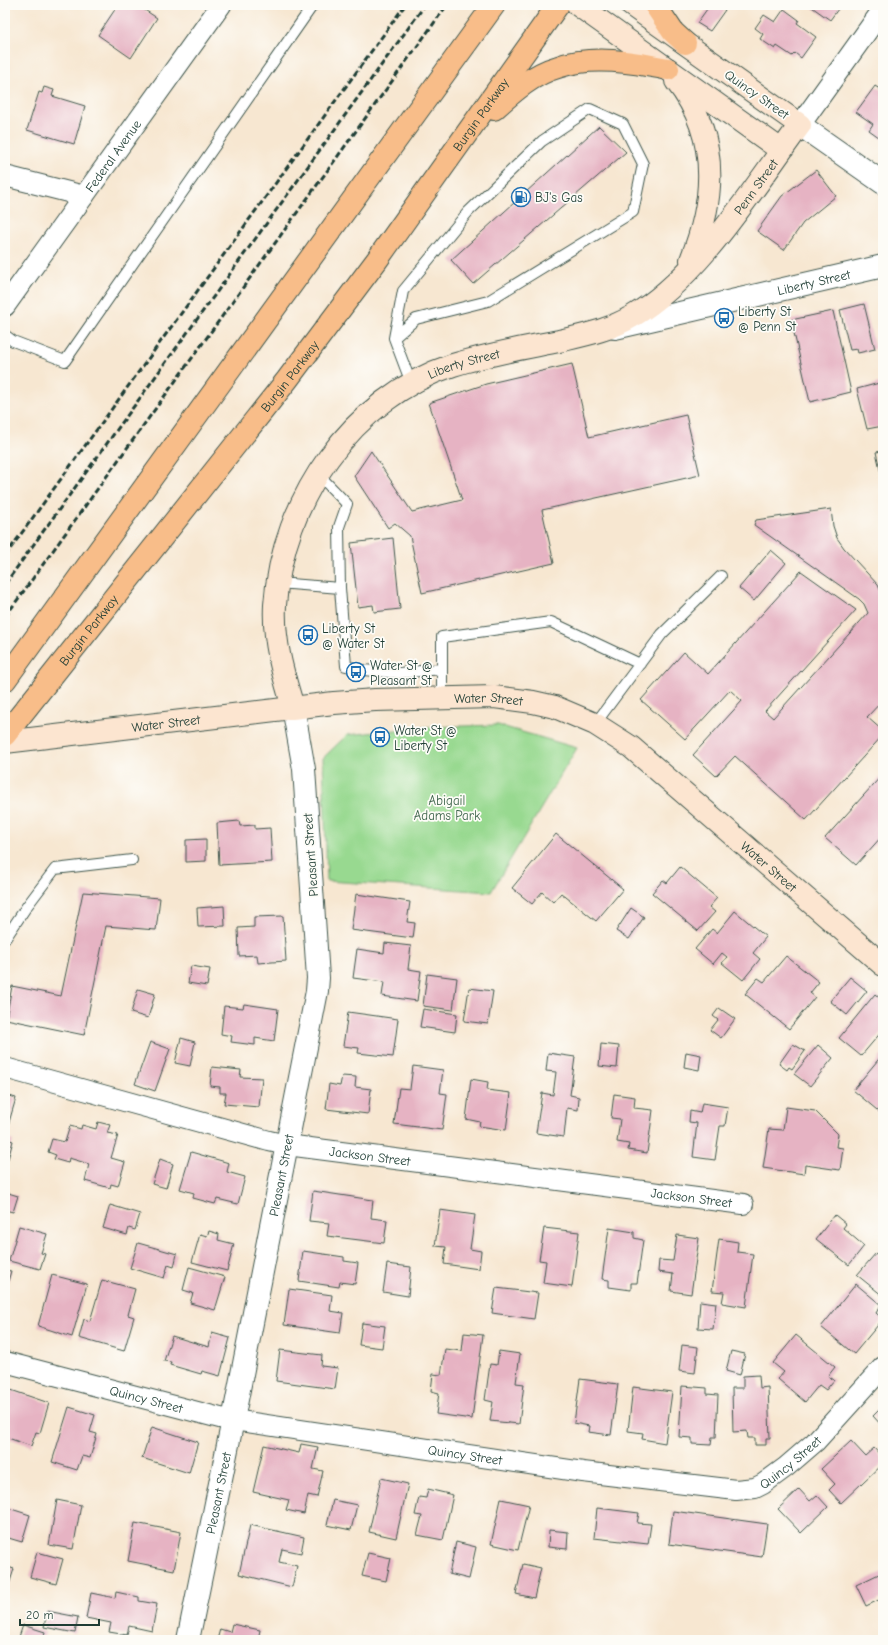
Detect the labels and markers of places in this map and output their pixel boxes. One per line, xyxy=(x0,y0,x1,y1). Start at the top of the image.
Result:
fuel station icon: BJ's Gas xyxy=(510,186,532,208)
place label: BJ's Gas xyxy=(535,190,583,205)
place label: Liberty St @ Penn St xyxy=(738,304,797,334)
bus stop icon: Liberty St @ Penn St xyxy=(713,307,735,329)
place label: Liberty St @ Water St xyxy=(322,621,386,651)
bus stop icon: Liberty St @ Water St xyxy=(297,624,319,646)
place label: Water St @ Pleasant St xyxy=(370,658,433,688)
bus stop icon: Water St @ Pleasant St xyxy=(345,661,367,683)
place label: Water St @ Liberty St xyxy=(394,723,457,753)
bus stop icon: Water St @ Liberty St xyxy=(369,726,391,748)

